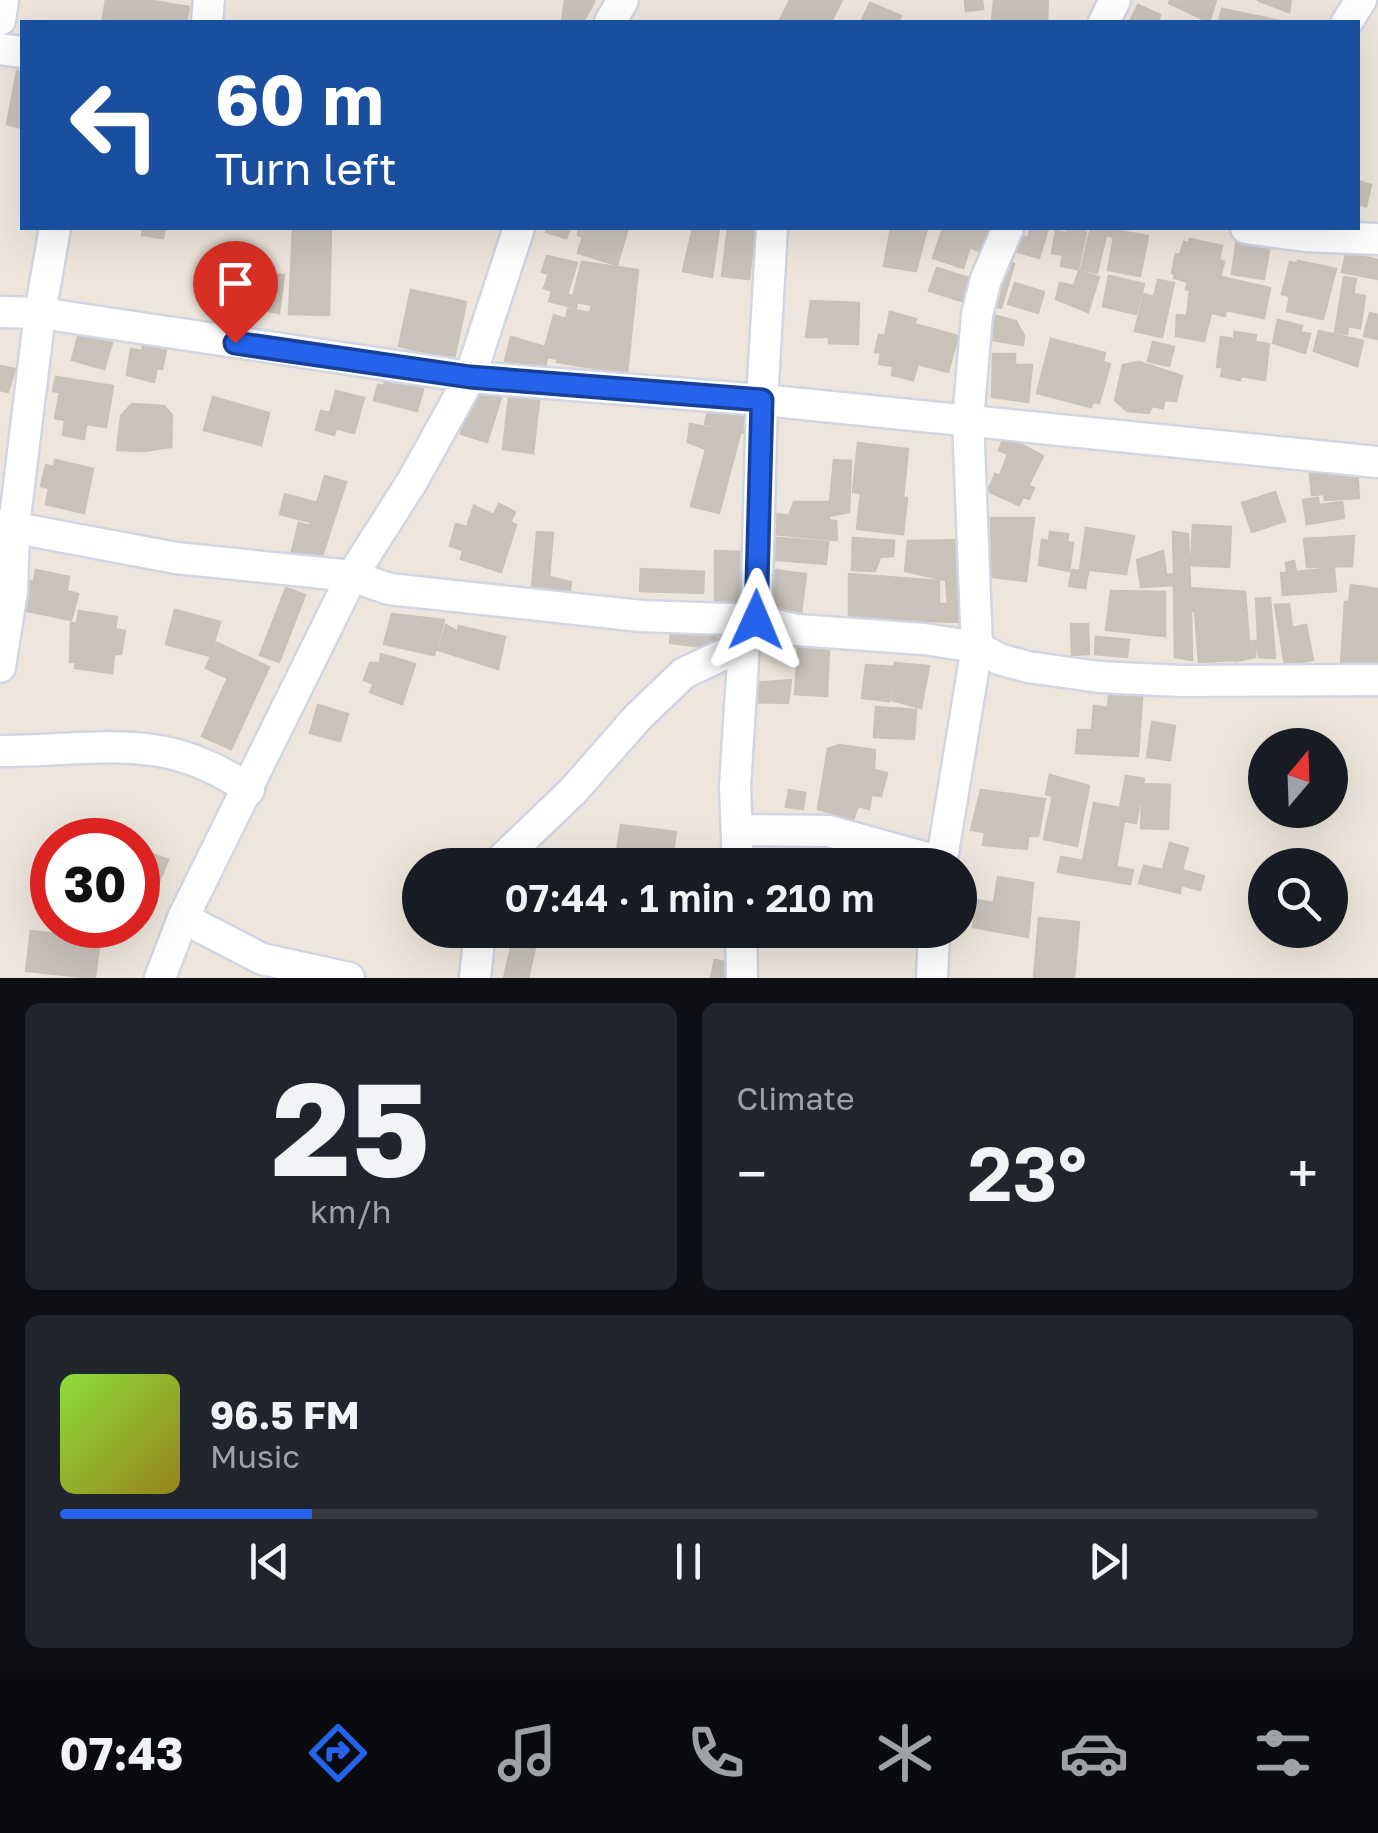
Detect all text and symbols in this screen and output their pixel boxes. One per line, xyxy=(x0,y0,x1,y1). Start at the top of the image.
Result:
text: 60 m xyxy=(215,56,384,140)
icon: left xyxy=(50,60,180,190)
text: Turn left xyxy=(215,141,397,195)
pin xyxy=(193,241,278,344)
icon: arrive xyxy=(208,256,263,311)
position arrow xyxy=(704,568,808,672)
north arrow xyxy=(1248,728,1348,828)
map controls xyxy=(1248,728,1348,948)
speed limit sign: 30 xyxy=(30,818,160,948)
button: search xyxy=(1248,848,1348,948)
text: 07:44 · 1 min · 210 m xyxy=(504,875,875,920)
text: 25 xyxy=(271,1049,430,1205)
text: Climate xyxy=(737,1079,855,1117)
text: 23° xyxy=(968,1127,1087,1218)
text: − xyxy=(737,1140,767,1206)
text: + xyxy=(1288,1140,1318,1206)
text: km/h xyxy=(310,1192,391,1230)
text: 96.5 FM xyxy=(210,1392,360,1437)
text: Music xyxy=(210,1437,300,1475)
icon: previous xyxy=(242,1534,297,1589)
icon: pause xyxy=(661,1534,716,1589)
icon: next xyxy=(1081,1534,1136,1589)
icon: directions xyxy=(303,1718,373,1788)
icon: music xyxy=(492,1718,562,1788)
icon: phone xyxy=(681,1718,751,1788)
icon: climate xyxy=(870,1718,940,1788)
icon: car xyxy=(1059,1718,1129,1788)
icon: filters xyxy=(1248,1718,1318,1788)
text: 07:43 xyxy=(60,1726,183,1780)

